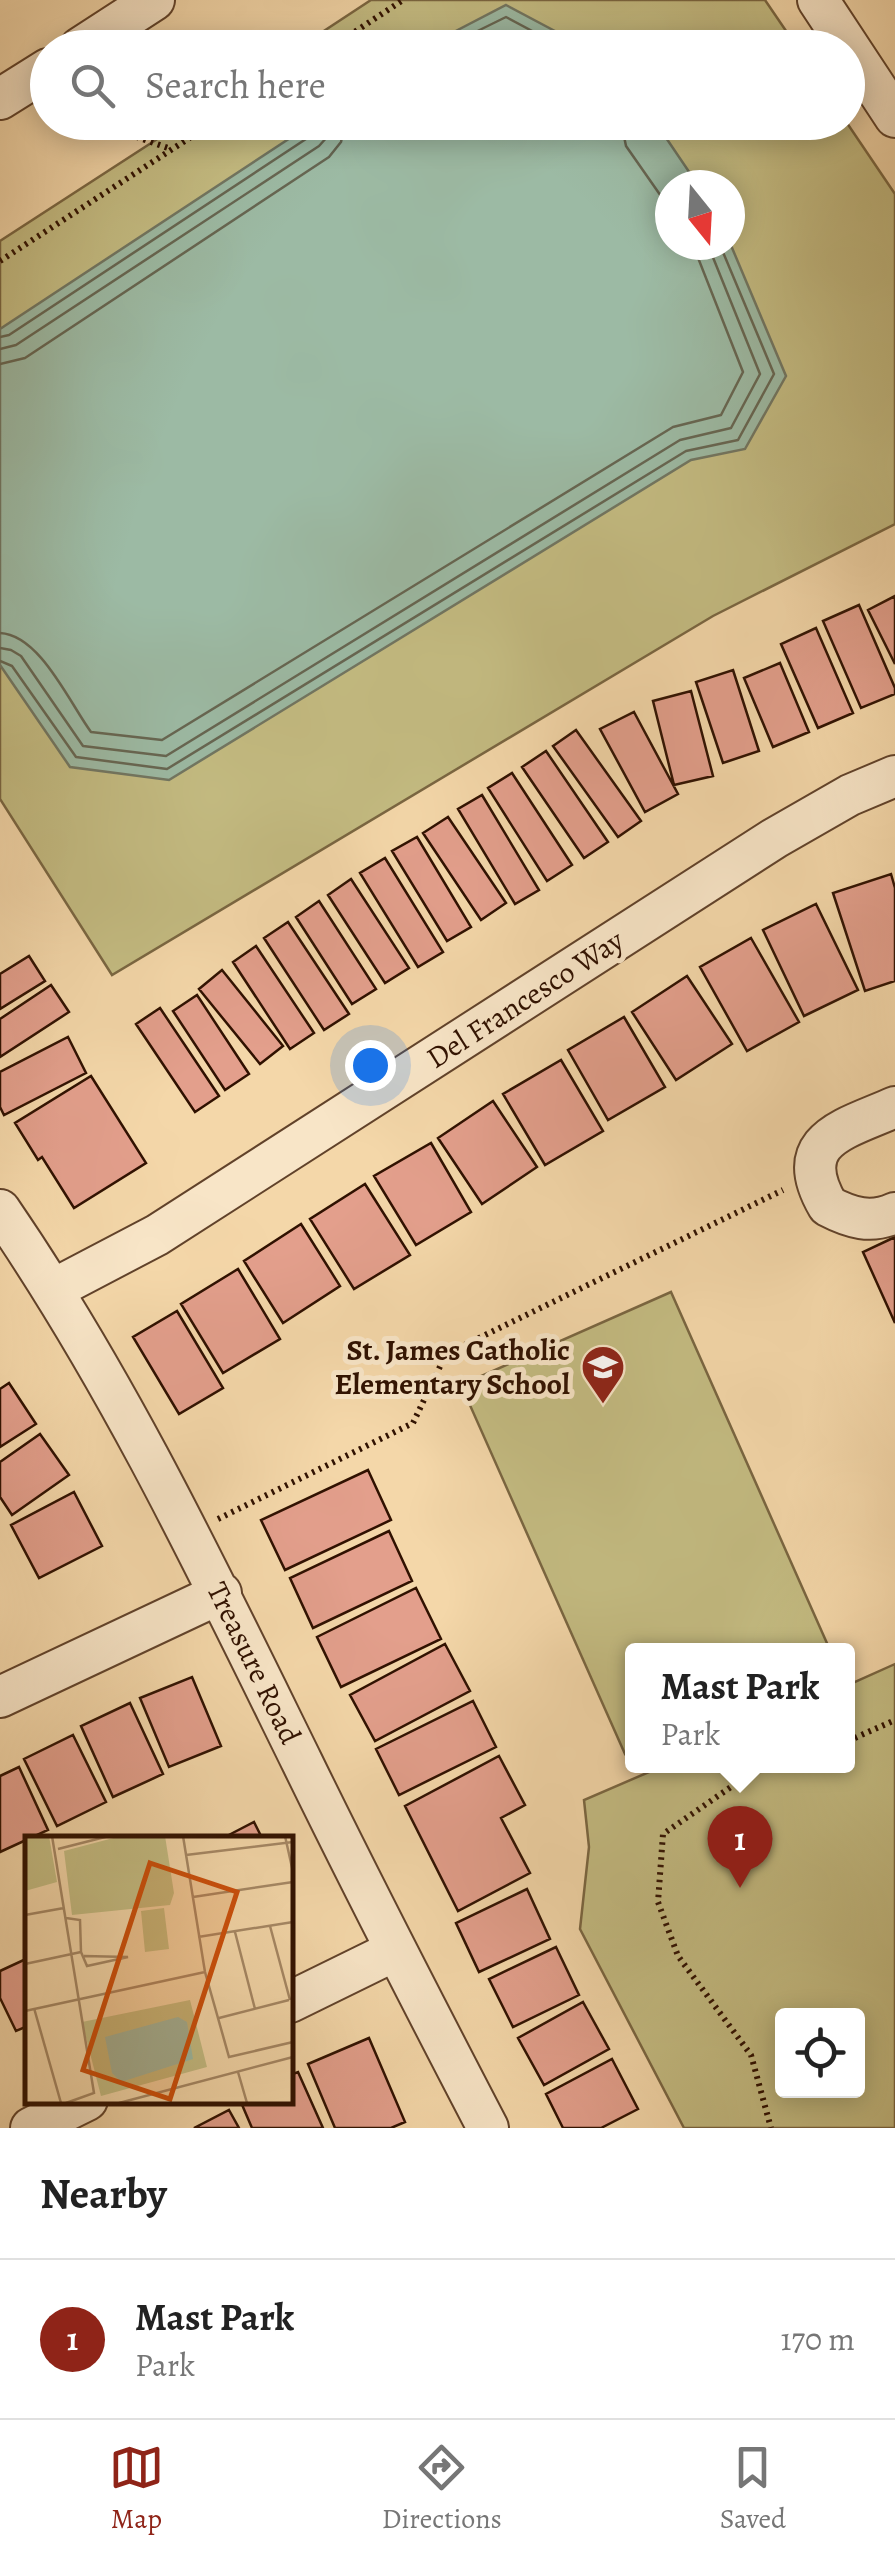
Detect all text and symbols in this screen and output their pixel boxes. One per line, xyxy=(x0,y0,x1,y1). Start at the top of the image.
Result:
search box xyxy=(30,30,865,140)
icon: search xyxy=(65,58,120,113)
text: Search here xyxy=(145,59,326,111)
north arrow xyxy=(655,170,745,260)
street label: Del Francesco Way xyxy=(419,920,632,1078)
your location xyxy=(345,1040,396,1091)
place label: St. James Catholic Elementary School xyxy=(334,1330,570,1404)
school or university icon: St. James Catholic Elementary School xyxy=(580,1344,626,1405)
street label: Treasure Road xyxy=(198,1575,311,1751)
popup xyxy=(625,1643,855,1773)
text: Mast Park xyxy=(660,1660,820,1712)
text: Park xyxy=(660,1712,721,1756)
pin: 1 xyxy=(708,1806,772,1888)
inset map xyxy=(25,1836,292,2103)
map controls xyxy=(775,2008,865,2098)
button: locate xyxy=(775,2008,865,2098)
text: Nearby xyxy=(40,2165,167,2222)
text: Mast Park xyxy=(135,2291,294,2343)
text: 1 xyxy=(67,2317,78,2361)
text: 170 m xyxy=(781,2317,855,2361)
text: Park xyxy=(135,2343,195,2387)
tab: Map xyxy=(109,2440,164,2538)
tab: Directions xyxy=(382,2440,502,2538)
tab: Saved xyxy=(720,2440,786,2538)

